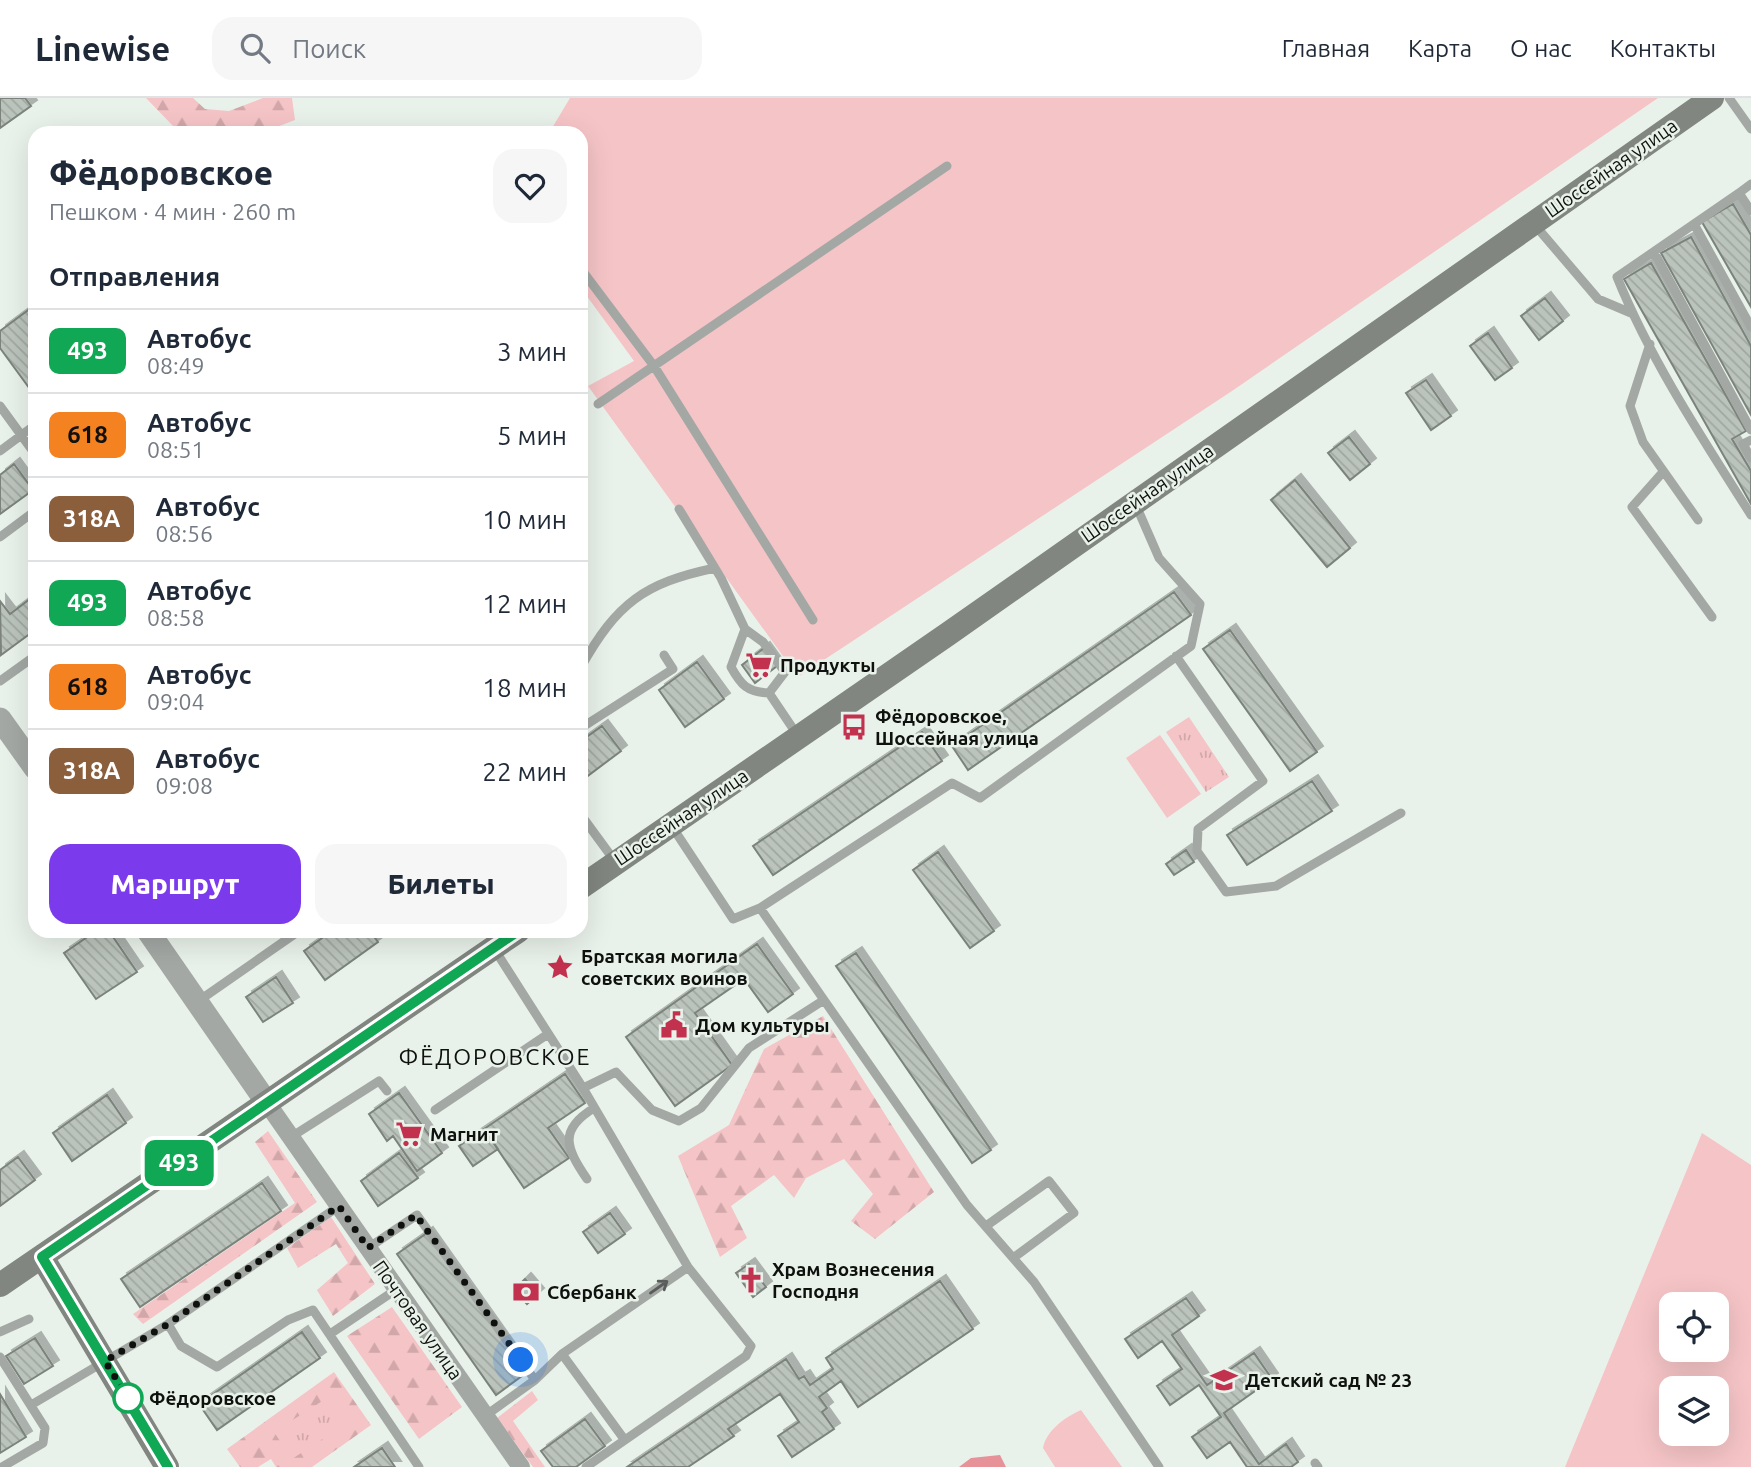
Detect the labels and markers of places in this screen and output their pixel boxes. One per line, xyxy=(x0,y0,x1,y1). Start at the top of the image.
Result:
supermarket icon: Продукты xyxy=(744,650,774,680)
place label: Продукты xyxy=(780,654,875,676)
place label: Фёдоровское, Шоссейная улица xyxy=(875,705,1039,749)
bus stop icon: Фёдоровское, Шоссейная улица xyxy=(839,712,869,742)
place label: Братская могила советских воинов xyxy=(581,945,748,989)
place icon: Братская могила советских воинов xyxy=(545,952,575,982)
public building icon: Дом культуры xyxy=(659,1010,689,1040)
place label: Дом культуры xyxy=(695,1014,829,1036)
supermarket icon: Магнит xyxy=(394,1119,424,1149)
place label: Магнит xyxy=(430,1123,498,1145)
place label: Храм Вознесения Господня xyxy=(772,1258,935,1302)
church icon: Храм Вознесения Господня xyxy=(736,1265,766,1295)
bank icon: Сбербанк xyxy=(511,1277,541,1307)
place label: Сбербанк xyxy=(547,1281,637,1303)
school or university icon: Детский сад № 23 xyxy=(1209,1365,1239,1395)
place label: Детский сад № 23 xyxy=(1245,1369,1412,1391)
marker: Фёдоровское xyxy=(113,1383,143,1413)
place label: Фёдоровское xyxy=(149,1387,276,1409)

